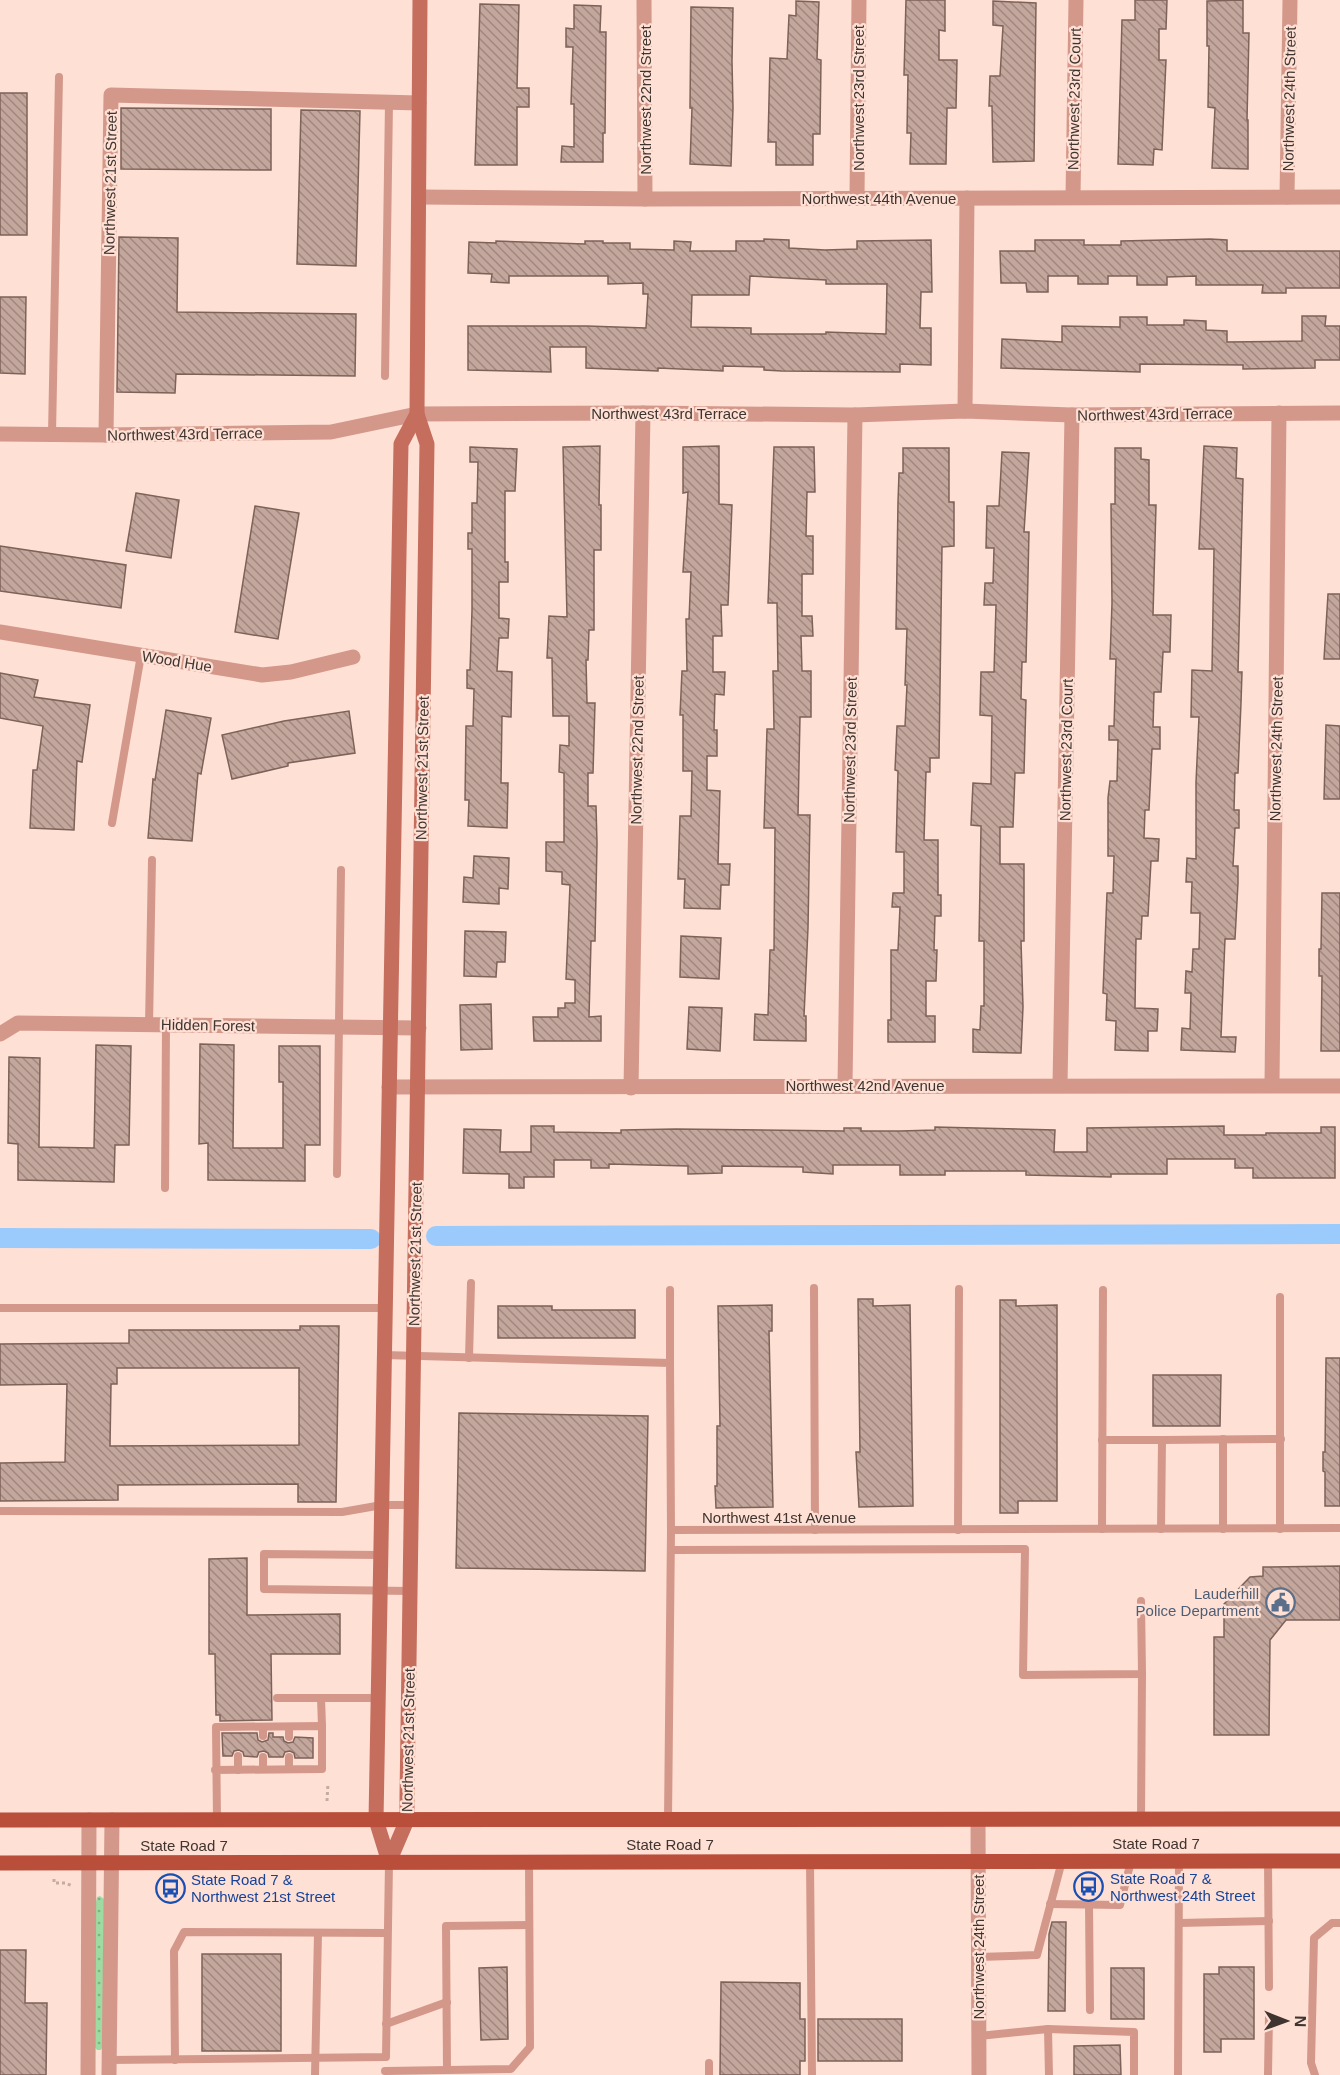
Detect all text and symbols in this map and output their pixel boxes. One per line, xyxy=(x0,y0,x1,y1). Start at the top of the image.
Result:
street label: Northwest 23rd Street xyxy=(850,24,867,171)
street label: Northwest 22nd Street xyxy=(637,25,654,175)
street label: Northwest 24th Street xyxy=(1279,25,1299,172)
street label: Northwest 23rd Court xyxy=(1064,27,1084,170)
street label: Northwest 21st Street xyxy=(100,110,120,255)
street label: Northwest 44th Avenue xyxy=(802,190,956,207)
street label: Northwest 43rd Terrace xyxy=(1077,404,1233,424)
street label: Northwest 43rd Terrace xyxy=(591,405,747,422)
street label: Northwest 43rd Terrace xyxy=(107,424,263,444)
street label: Wood Hue xyxy=(141,647,213,675)
street label: Northwest 22nd Street xyxy=(627,674,647,825)
street label: Northwest 24th Street xyxy=(1266,675,1286,822)
street label: Northwest 23rd Street xyxy=(840,676,860,823)
street label: Northwest 23rd Court xyxy=(1056,678,1076,821)
street label: Northwest 21st Street xyxy=(412,695,432,840)
street label: Hidden Forest xyxy=(161,1016,256,1034)
street label: Northwest 42nd Avenue xyxy=(785,1077,945,1094)
street label: Northwest 21st Street xyxy=(405,1181,425,1326)
street label: Northwest 41st Avenue xyxy=(702,1509,856,1526)
place label: Lauderhill Police Department xyxy=(1136,1585,1260,1619)
public building icon: Lauderhill Police Department xyxy=(1264,1586,1296,1618)
street label: Northwest 21st Street xyxy=(398,1667,418,1812)
street label: State Road 7 xyxy=(1112,1835,1200,1852)
street label: State Road 7 xyxy=(626,1836,714,1853)
street label: State Road 7 xyxy=(140,1837,228,1854)
place label: State Road 7 & Northwest 24th Street xyxy=(1110,1870,1256,1904)
place label: State Road 7 & Northwest 21st Street xyxy=(191,1871,336,1905)
bus stop icon: State Road 7 & Northwest 24th Street xyxy=(1073,1871,1105,1903)
bus stop icon: State Road 7 & Northwest 21st Street xyxy=(154,1872,186,1904)
street label: Northwest 24th Street xyxy=(970,1874,987,2020)
north arrow xyxy=(1256,1991,1316,2051)
text: N xyxy=(1292,2015,1309,2027)

